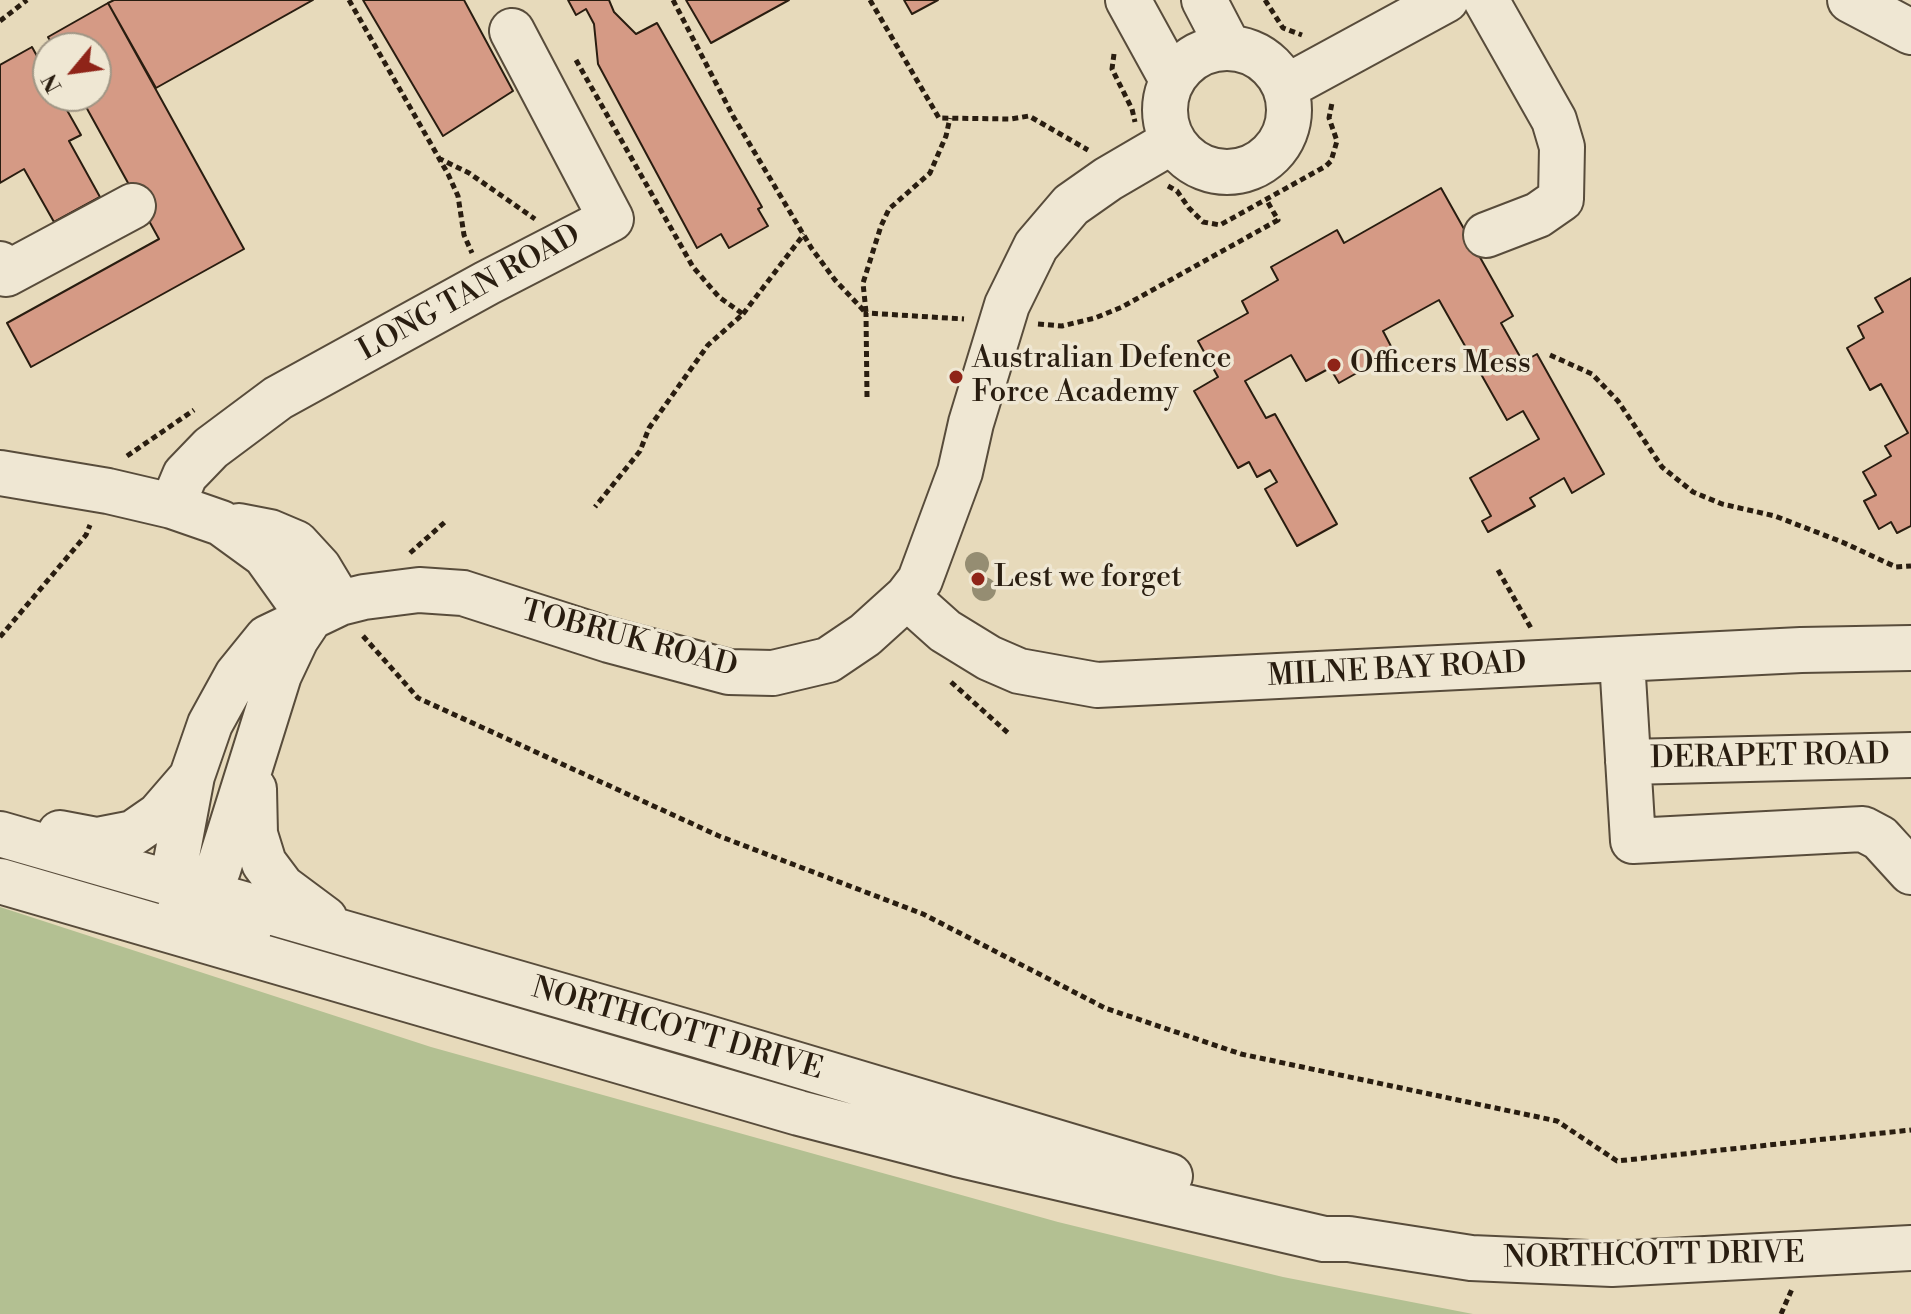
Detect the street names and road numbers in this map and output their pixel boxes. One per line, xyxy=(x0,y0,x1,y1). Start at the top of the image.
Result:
street label: LONG TAN ROAD xyxy=(353,218,587,370)
street label: TOBRUK ROAD xyxy=(517,594,741,686)
street label: MILNE BAY ROAD xyxy=(1267,646,1527,696)
street label: DERAPET ROAD xyxy=(1650,738,1890,778)
street label: NORTHCOTT DRIVE xyxy=(527,971,827,1089)
street label: NORTHCOTT DRIVE xyxy=(1503,1236,1805,1278)

